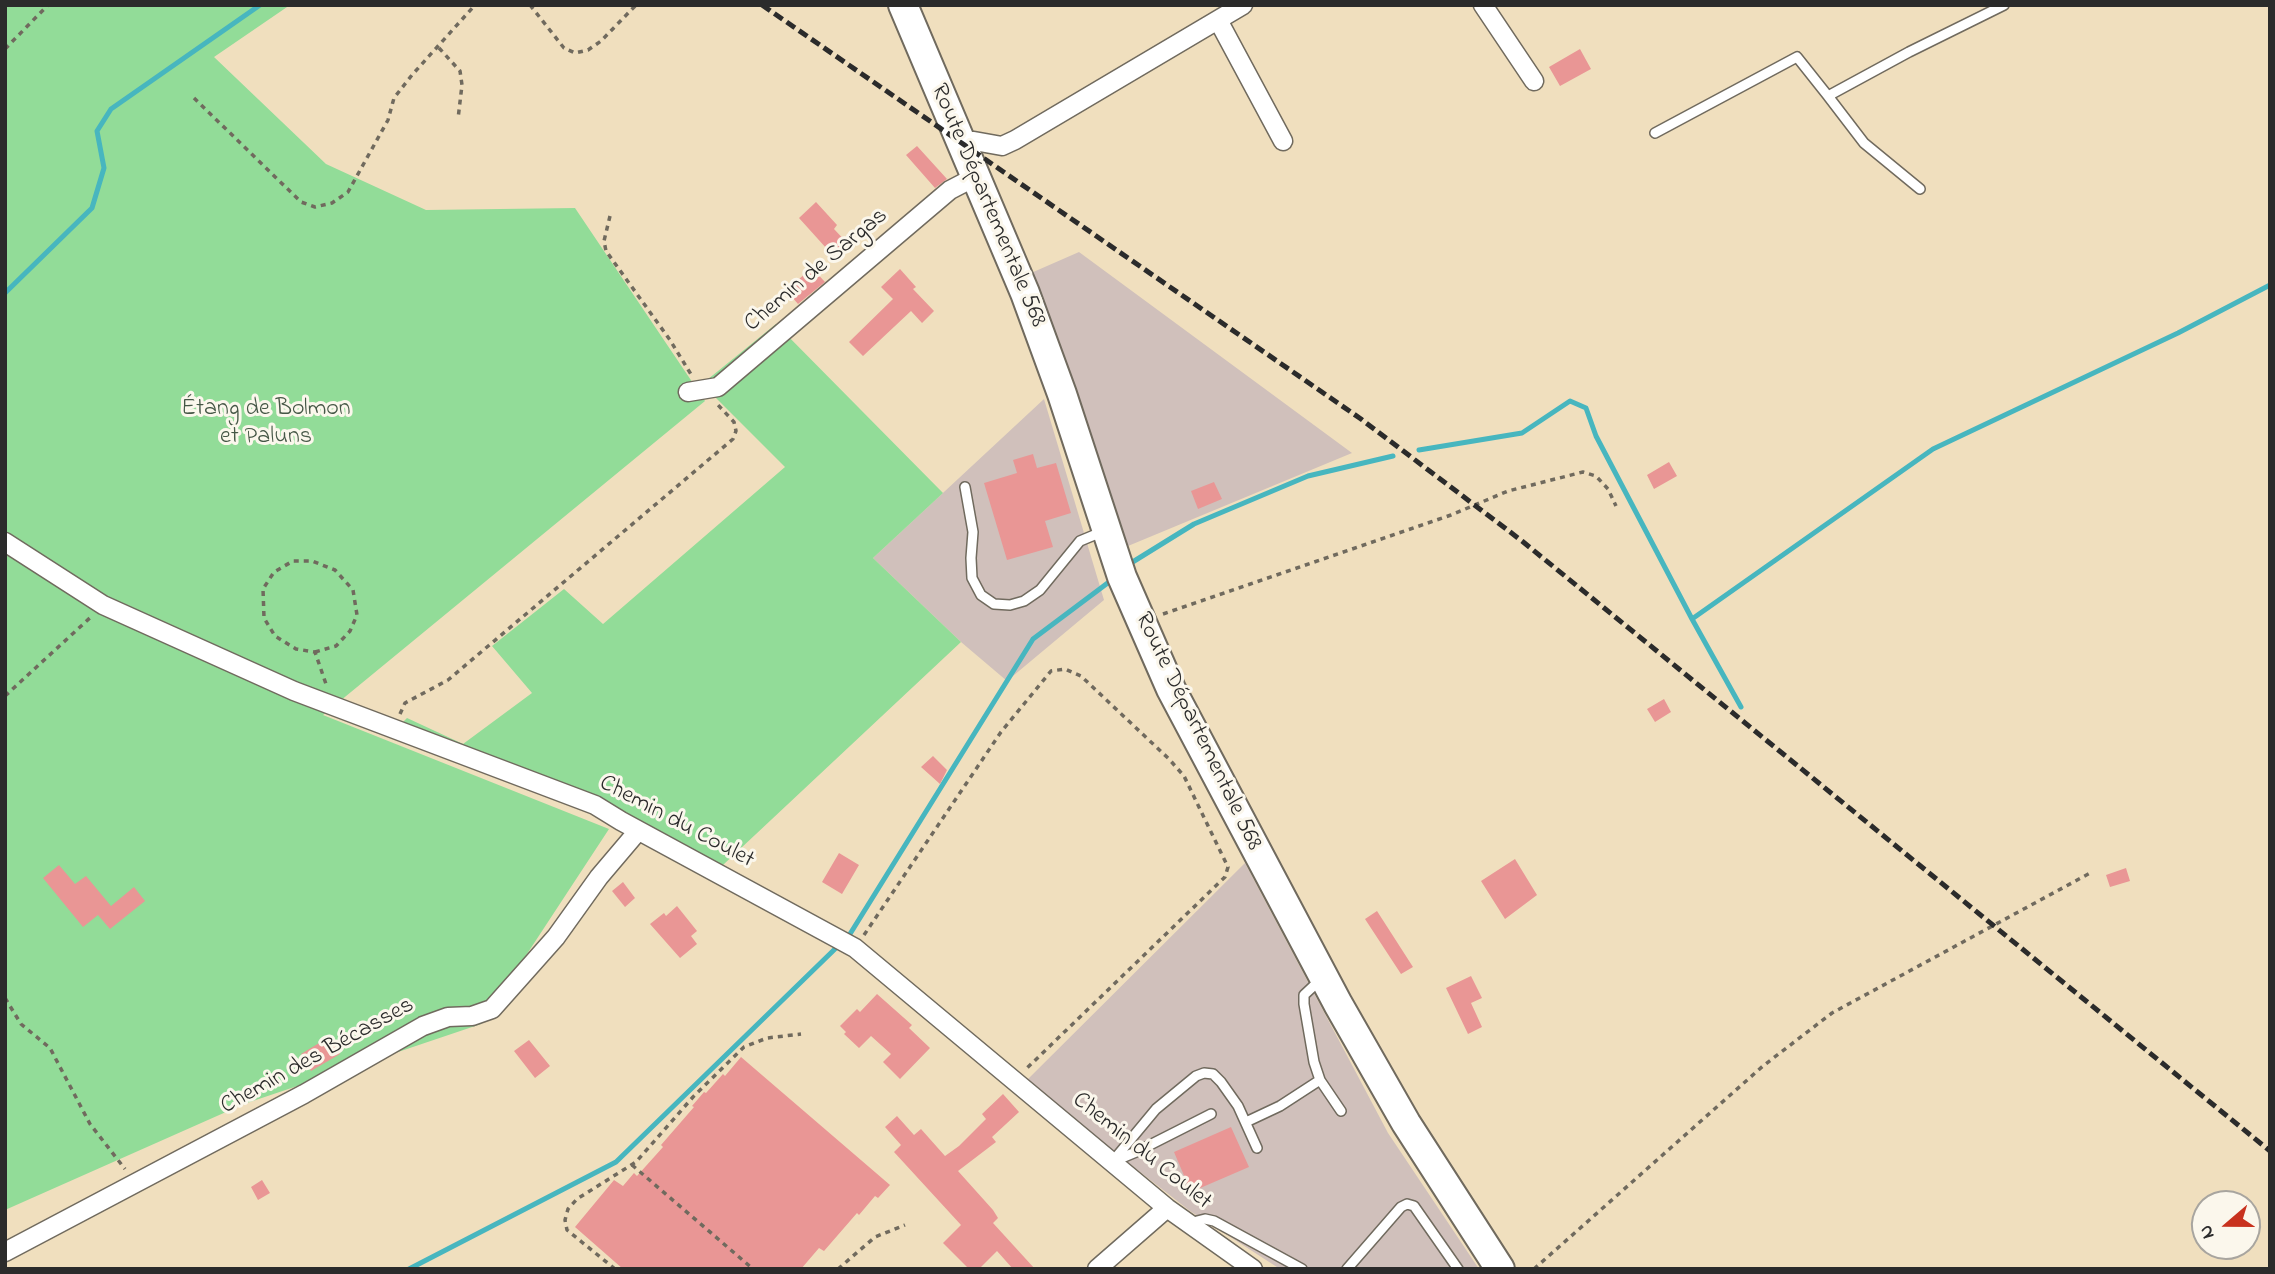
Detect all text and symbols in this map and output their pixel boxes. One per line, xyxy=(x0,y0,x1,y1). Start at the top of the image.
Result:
street label: Route Départementale 568 xyxy=(923,80,1051,332)
street label: Chemin de Sargas xyxy=(740,203,894,339)
park label: Étang de Bolmon et Paluns xyxy=(181,396,351,452)
street label: Route Départementale 568 xyxy=(1127,608,1267,856)
street label: Chemin du Coulet xyxy=(594,770,758,876)
street label: Chemin des Bécasses xyxy=(216,992,420,1122)
street label: Chemin du Coulet xyxy=(1065,1087,1217,1217)
north arrow xyxy=(2191,1190,2261,1260)
text: N xyxy=(2193,1221,2223,1242)

